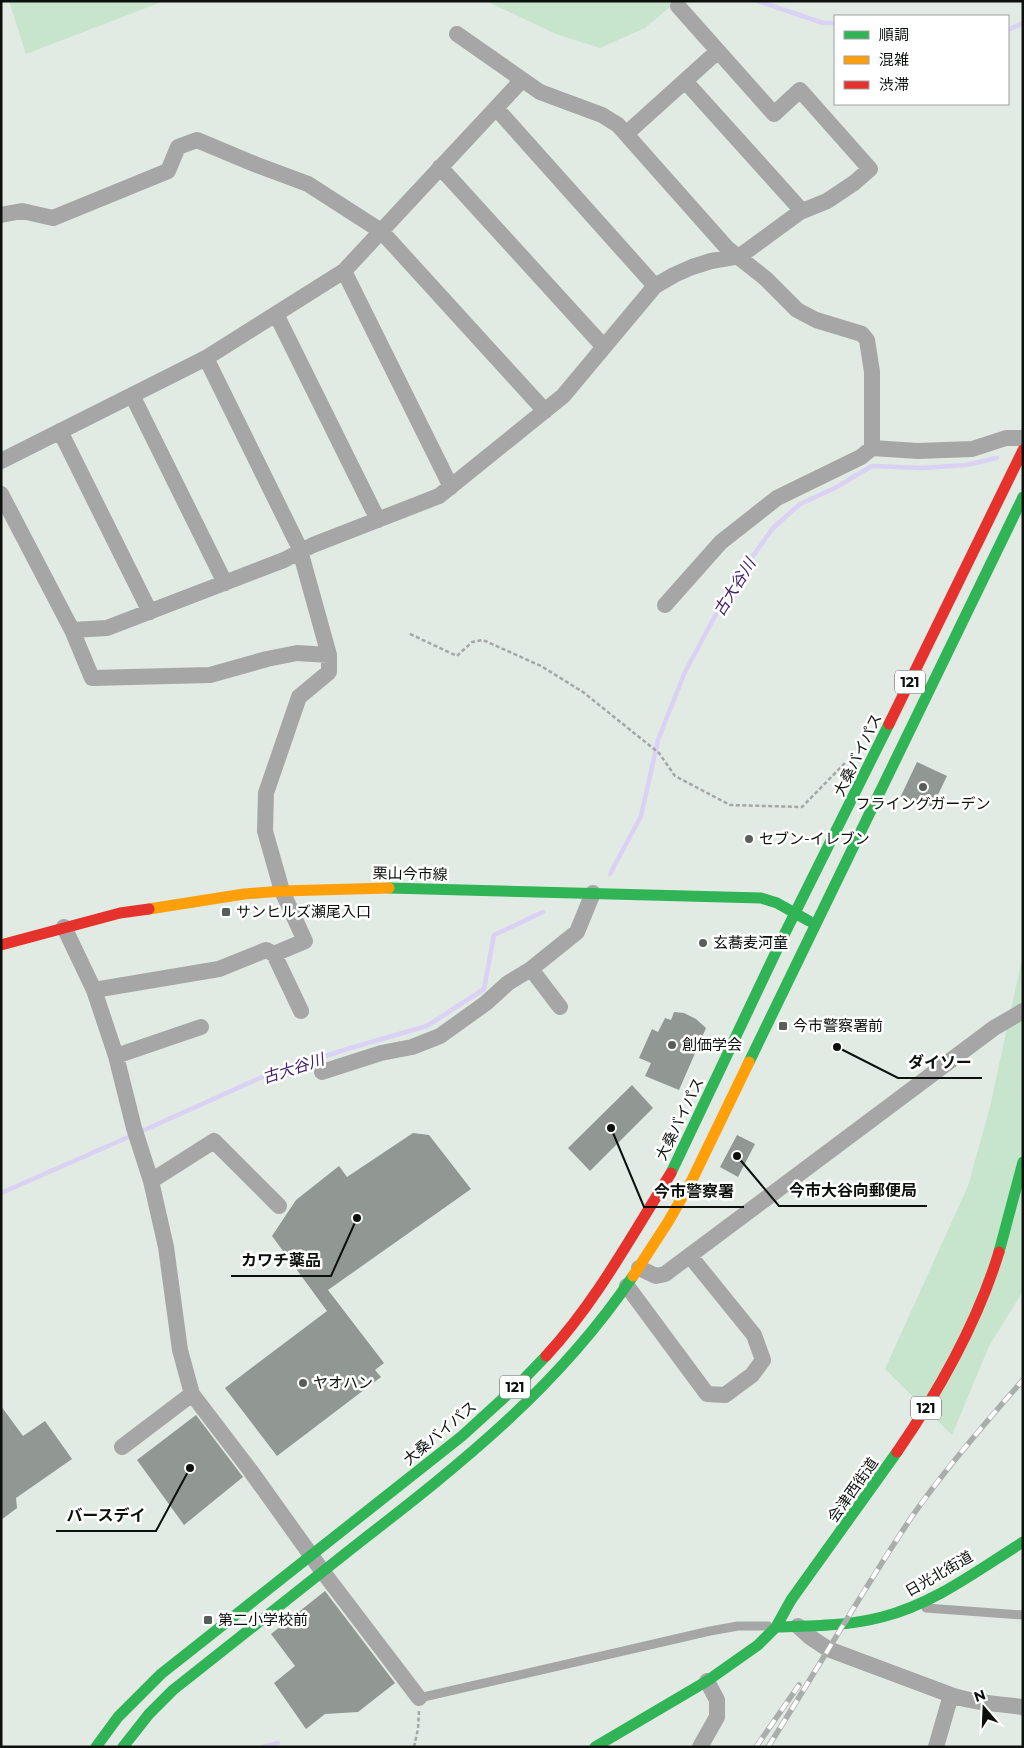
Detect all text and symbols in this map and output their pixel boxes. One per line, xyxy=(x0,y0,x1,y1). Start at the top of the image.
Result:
legend xyxy=(834,15,1009,105)
text: 順調 xyxy=(879,25,909,44)
text: 混雑 xyxy=(879,50,909,69)
text: 渋滞 xyxy=(879,75,909,94)
water label: 古大谷川 xyxy=(709,553,760,619)
road number: 121 xyxy=(895,670,925,694)
street label: 大桑バイパス xyxy=(829,710,886,799)
marker: フライングガーデン xyxy=(917,781,929,793)
place label: フライングガーデン xyxy=(855,794,991,813)
place label: セブン-イレブン xyxy=(759,829,870,848)
marker: セブン-イレブン xyxy=(743,833,755,845)
street label: 栗山今市線 xyxy=(372,863,448,884)
place label: サンヒルズ瀬尾入口 xyxy=(236,902,371,921)
marker: サンヒルズ瀬尾入口 xyxy=(220,906,232,918)
place label: 玄蕎麦河童 xyxy=(713,933,788,952)
marker: 玄蕎麦河童 xyxy=(697,937,709,949)
place label: 今市警察署前 xyxy=(793,1016,883,1035)
marker: 今市警察署前 xyxy=(777,1020,789,1032)
place label: 創価学会 xyxy=(682,1035,742,1054)
marker: 創価学会 xyxy=(666,1039,678,1051)
callout: ダイソー xyxy=(898,1047,982,1078)
water label: 古大谷川 xyxy=(260,1049,328,1087)
text: ダイソー xyxy=(908,1053,972,1072)
street label: 大桑バイパス xyxy=(651,1074,708,1163)
callout: 今市大谷向郵便局 xyxy=(779,1175,927,1206)
callout: 今市警察署 xyxy=(644,1176,744,1207)
text: 今市大谷向郵便局 xyxy=(789,1181,917,1200)
text: 今市警察署 xyxy=(654,1182,734,1201)
callout: カワチ薬品 xyxy=(231,1245,331,1276)
text: カワチ薬品 xyxy=(241,1251,321,1270)
place label: ヤオハン xyxy=(313,1373,373,1392)
road number: 121 xyxy=(500,1375,530,1398)
marker: ヤオハン xyxy=(297,1377,309,1389)
road number: 121 xyxy=(911,1396,941,1420)
street label: 大桑バイパス xyxy=(399,1397,480,1469)
street label: 会津西街道 xyxy=(823,1454,882,1526)
callout: バースデイ xyxy=(56,1500,156,1531)
text: バースデイ xyxy=(66,1506,146,1525)
street label: 日光北街道 xyxy=(902,1547,976,1601)
place label: 第二小学校前 xyxy=(218,1610,308,1629)
marker: 第二小学校前 xyxy=(202,1614,214,1626)
north arrow xyxy=(959,1683,1009,1733)
text: N xyxy=(971,1685,988,1706)

